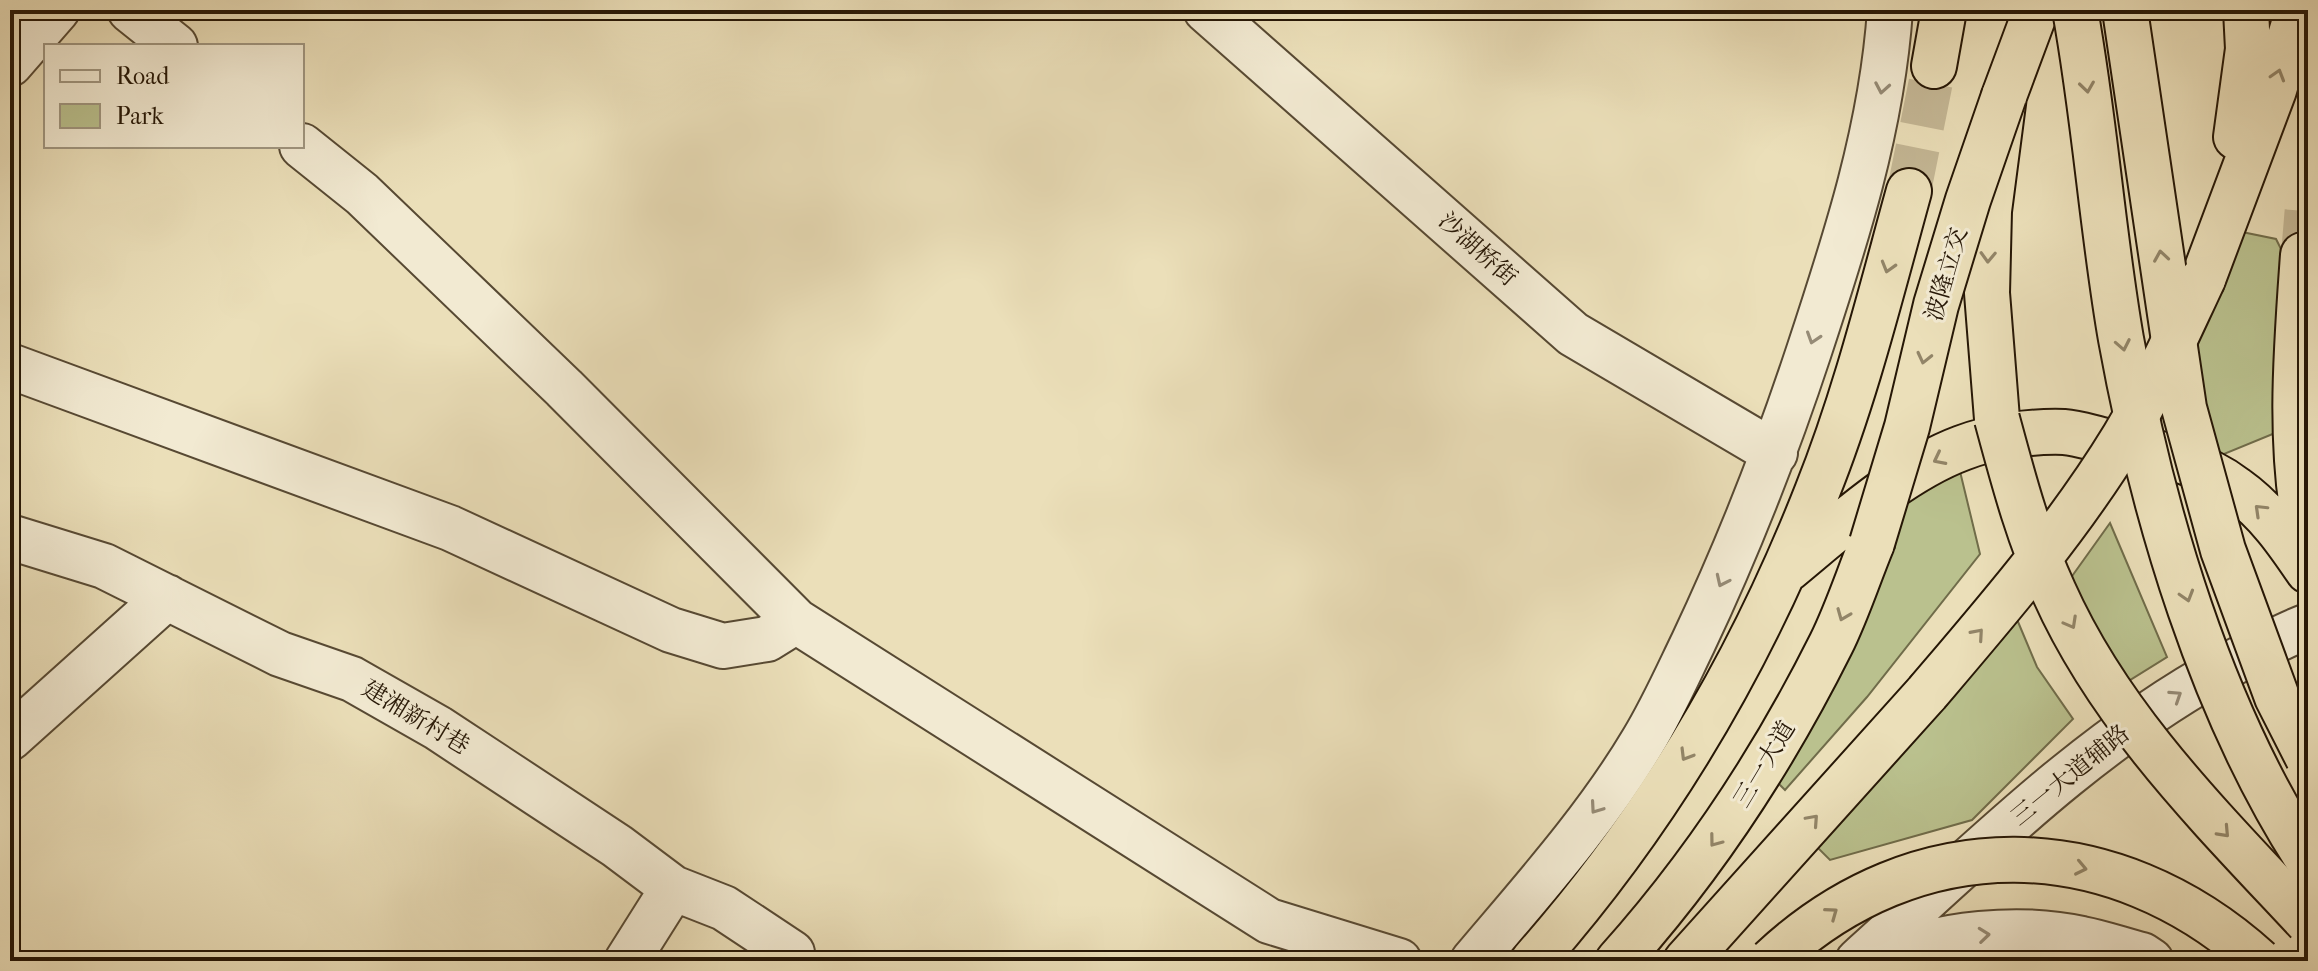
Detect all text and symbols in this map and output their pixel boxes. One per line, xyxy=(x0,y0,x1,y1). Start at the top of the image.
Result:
legend xyxy=(44,44,304,148)
text: Road xyxy=(116,62,170,90)
one-way arrow xyxy=(2269,68,2285,82)
one-way arrow xyxy=(1875,81,1892,94)
one-way arrow xyxy=(2078,81,2095,94)
text: Park xyxy=(116,102,164,130)
street label: 沙湖桥街 xyxy=(1433,206,1523,292)
street label: 波隆立交 xyxy=(1919,224,1973,324)
one-way arrow xyxy=(2153,249,2170,263)
one-way arrow xyxy=(1979,251,1996,264)
one-way arrow xyxy=(1881,259,1898,273)
one-way arrow xyxy=(1807,330,1823,344)
one-way arrow xyxy=(2113,338,2130,351)
one-way arrow xyxy=(1916,350,1933,364)
one-way arrow xyxy=(1933,450,1948,465)
one-way arrow xyxy=(2255,504,2269,519)
one-way arrow xyxy=(1716,573,1732,587)
one-way arrow xyxy=(2178,589,2194,603)
one-way arrow xyxy=(1836,607,1852,621)
one-way arrow xyxy=(2061,615,2077,629)
one-way arrow xyxy=(1968,628,1982,643)
street label: 建湘新村巷 xyxy=(357,674,475,760)
one-way arrow xyxy=(2167,691,2181,706)
street label: 三一大道 xyxy=(1727,716,1801,812)
street label: 三一大道辅路 xyxy=(2005,719,2135,831)
one-way arrow xyxy=(1680,746,1696,761)
one-way arrow xyxy=(1591,799,1606,813)
one-way arrow xyxy=(1803,814,1817,829)
one-way arrow xyxy=(2215,823,2230,837)
one-way arrow xyxy=(1711,832,1725,847)
one-way arrow xyxy=(2074,859,2087,876)
one-way arrow xyxy=(1824,908,1838,922)
one-way arrow xyxy=(1977,927,1990,944)

